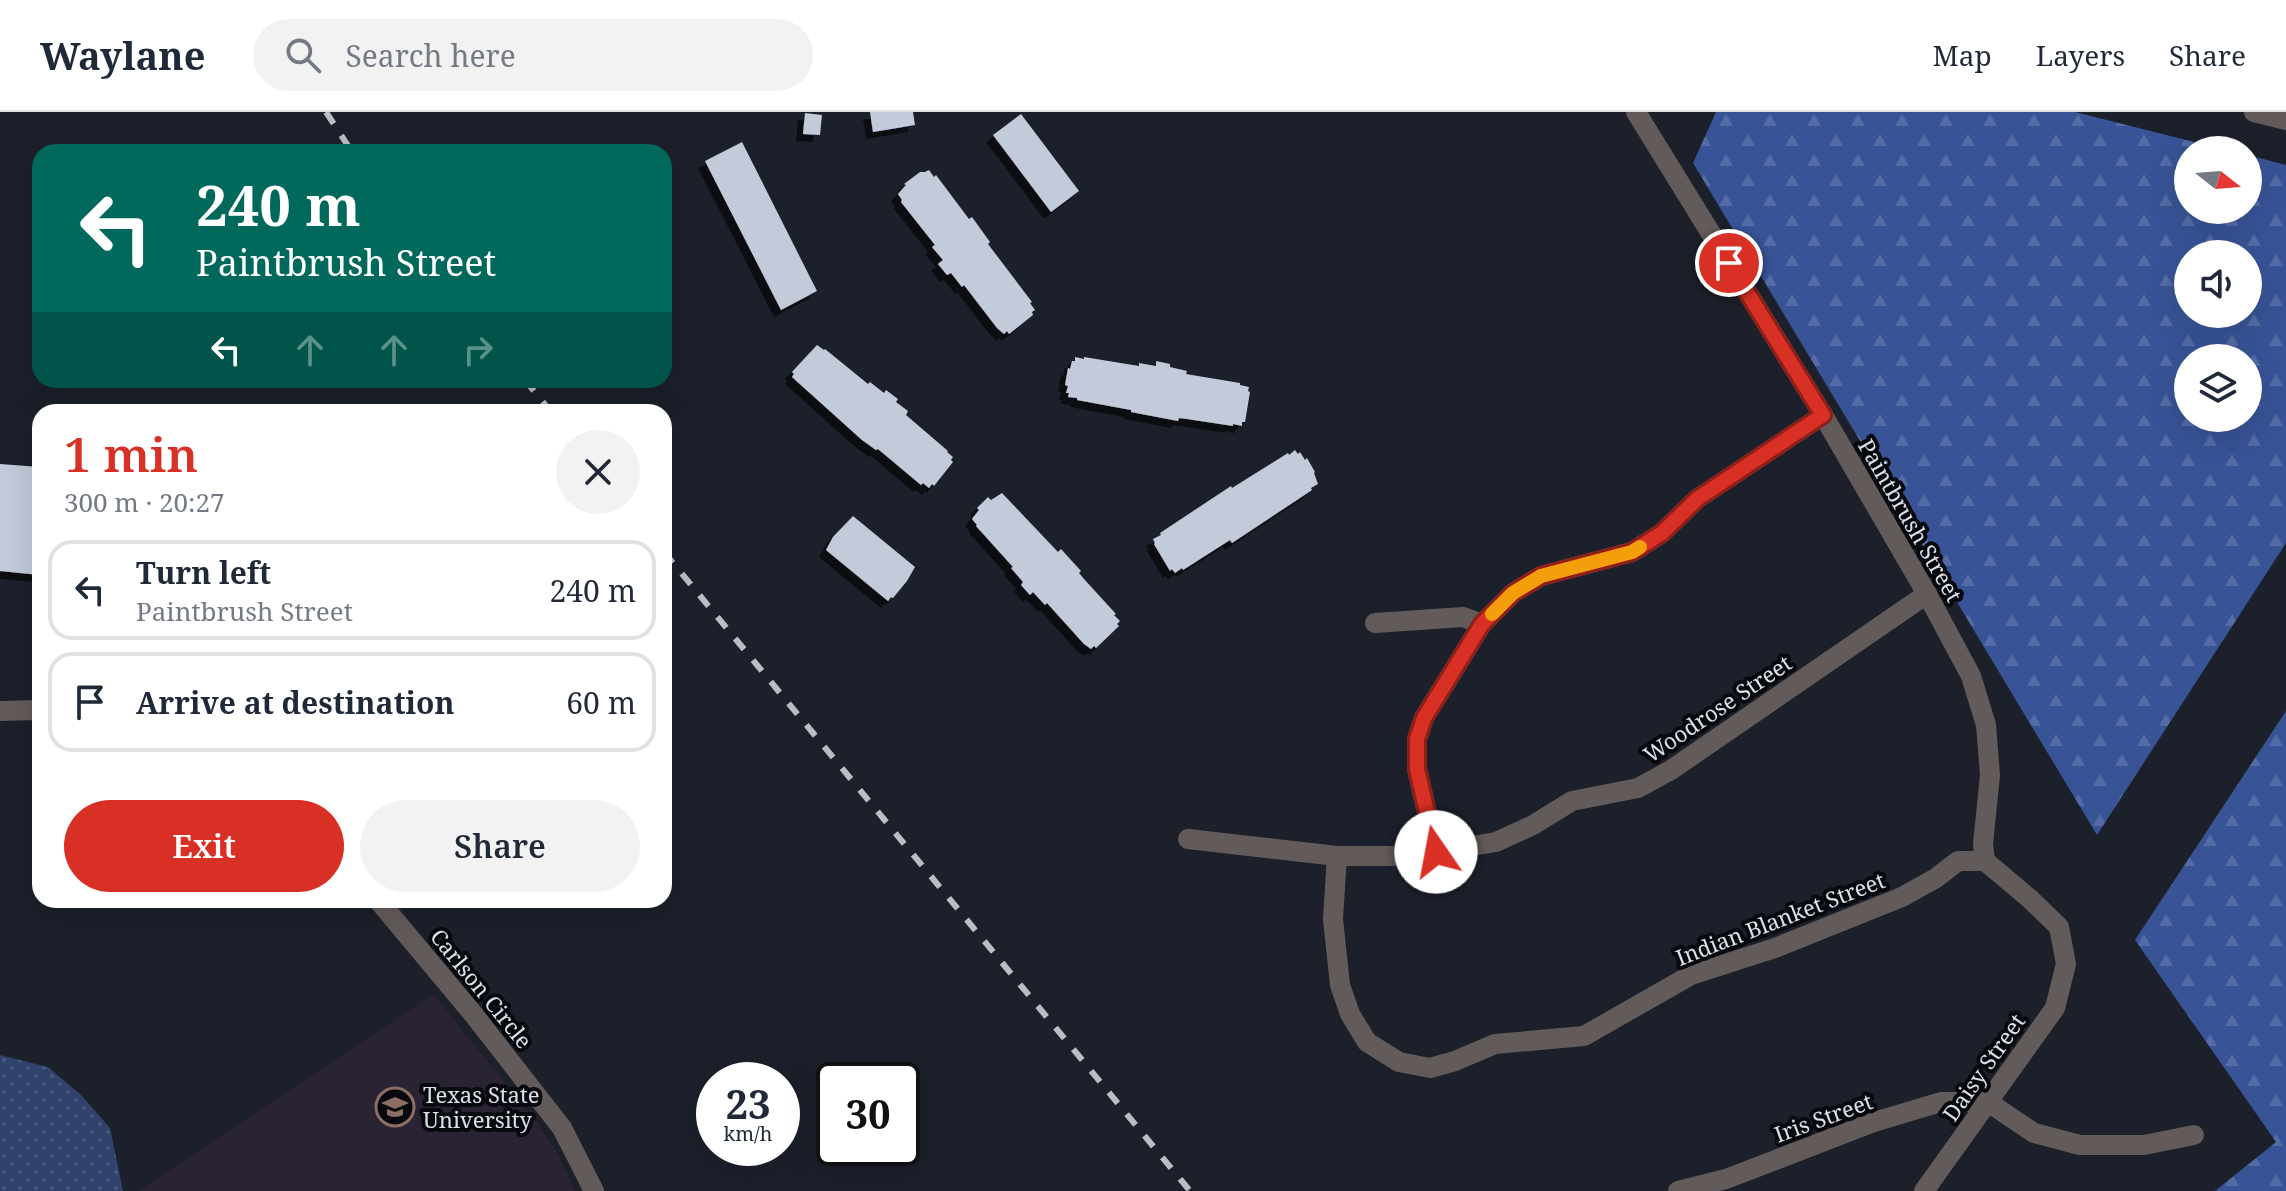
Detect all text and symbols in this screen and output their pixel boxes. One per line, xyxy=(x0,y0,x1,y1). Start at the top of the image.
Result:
search box xyxy=(253,19,813,91)
text: Waylane xyxy=(40,29,205,81)
icon: search xyxy=(281,33,325,77)
text: Search here xyxy=(345,35,516,76)
text: Map xyxy=(1933,36,1992,74)
text: Layers xyxy=(2036,36,2125,74)
text: Share xyxy=(2169,36,2246,74)
north arrow xyxy=(2174,136,2262,224)
map controls xyxy=(2174,136,2262,432)
text: 240 m xyxy=(196,166,361,242)
icon: left xyxy=(64,176,168,280)
pin xyxy=(1695,229,1763,297)
text: Paintbrush Street xyxy=(196,238,496,287)
button: sound xyxy=(2174,240,2262,328)
icon: arrive xyxy=(1707,241,1751,285)
icon: left xyxy=(204,328,248,372)
icon: ahead xyxy=(288,328,332,372)
icon: ahead xyxy=(372,328,416,372)
icon: right xyxy=(456,328,500,372)
button: layers xyxy=(2174,344,2262,432)
text: 1 min xyxy=(64,421,198,486)
button: close xyxy=(556,430,640,514)
street label: Paintbrush Street xyxy=(1852,433,1970,607)
text: 300 m · 20:27 xyxy=(64,484,225,520)
text: Turn left xyxy=(136,552,271,593)
icon: left xyxy=(68,568,112,612)
text: 240 m xyxy=(550,570,636,611)
text: Paintbrush Street xyxy=(136,593,353,629)
street label: Woodrose Street xyxy=(1637,647,1797,769)
icon: arrive xyxy=(68,680,112,724)
text: Arrive at destination xyxy=(136,682,455,723)
text: 60 m xyxy=(566,682,636,723)
button: Exit xyxy=(64,800,344,892)
button: Share xyxy=(360,800,640,892)
position arrow xyxy=(1394,810,1478,894)
street label: Indian Blanket Street xyxy=(1671,864,1889,972)
street label: Carlson Circle xyxy=(424,922,540,1054)
street label: Daisy Street xyxy=(1935,1007,2031,1127)
speed limit sign: 30 xyxy=(816,1062,920,1166)
text: 23 xyxy=(725,1076,771,1131)
place label: Texas State University xyxy=(423,1079,540,1134)
street label: Iris Street xyxy=(1770,1085,1877,1149)
school or university icon: Texas State University xyxy=(374,1086,416,1128)
text: km/h xyxy=(723,1120,773,1147)

